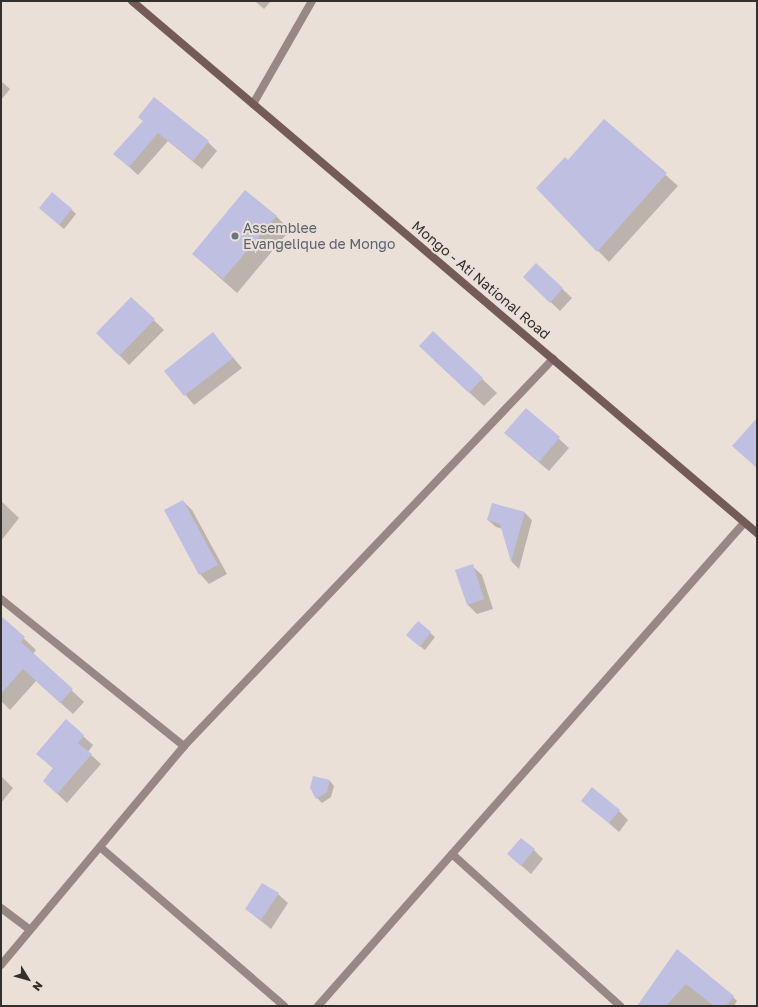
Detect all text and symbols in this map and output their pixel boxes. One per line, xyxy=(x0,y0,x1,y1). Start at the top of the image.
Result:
street label: Mongo - Ati National Road xyxy=(409,217,553,343)
place label: Assemblee Evangelique de Mongo xyxy=(243,220,395,252)
marker: Assemblee Evangelique de Mongo xyxy=(230,231,240,241)
north arrow xyxy=(8,959,48,999)
text: N xyxy=(30,979,46,994)

